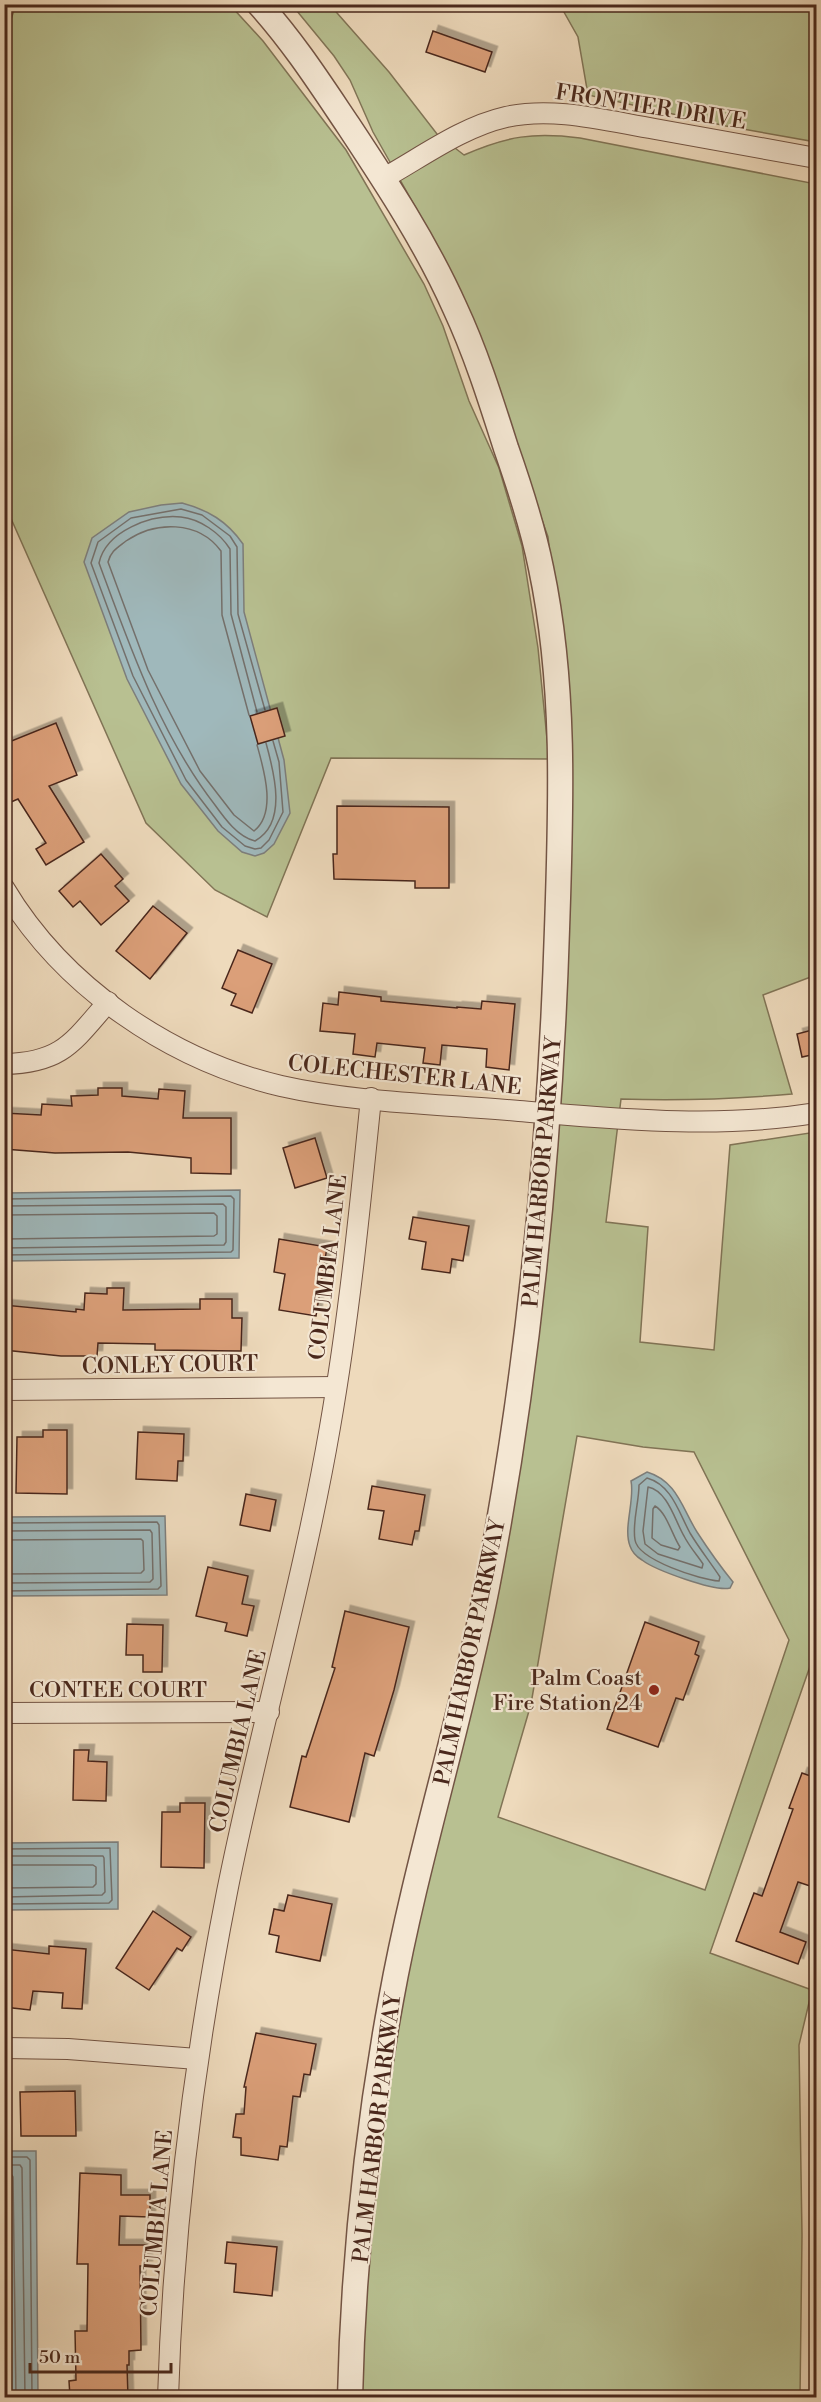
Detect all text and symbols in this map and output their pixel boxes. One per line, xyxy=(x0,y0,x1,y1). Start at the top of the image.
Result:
street label: FRONTIER DRIVE xyxy=(553,79,748,136)
street label: PALM HARBOR PARKWAY xyxy=(517,1034,568,1309)
street label: COLECHESTER LANE xyxy=(287,1050,523,1101)
street label: COLUMBIA LANE xyxy=(304,1173,353,1362)
street label: CONLEY COURT xyxy=(82,1350,258,1381)
street label: PALM HARBOR PARKWAY xyxy=(429,1515,512,1788)
street label: COLUMBIA LANE xyxy=(204,1647,273,1836)
place label: Palm Coast Fire Station 24 xyxy=(493,1665,642,1717)
street label: CONTEE COURT xyxy=(29,1677,207,1704)
marker: Palm Coast Fire Station 24 xyxy=(647,1683,661,1697)
street label: PALM HARBOR PARKWAY xyxy=(348,1990,408,2265)
street label: COLUMBIA LANE xyxy=(136,2129,179,2318)
scale bar xyxy=(30,2336,171,2374)
text: 50 m xyxy=(39,2346,81,2369)

